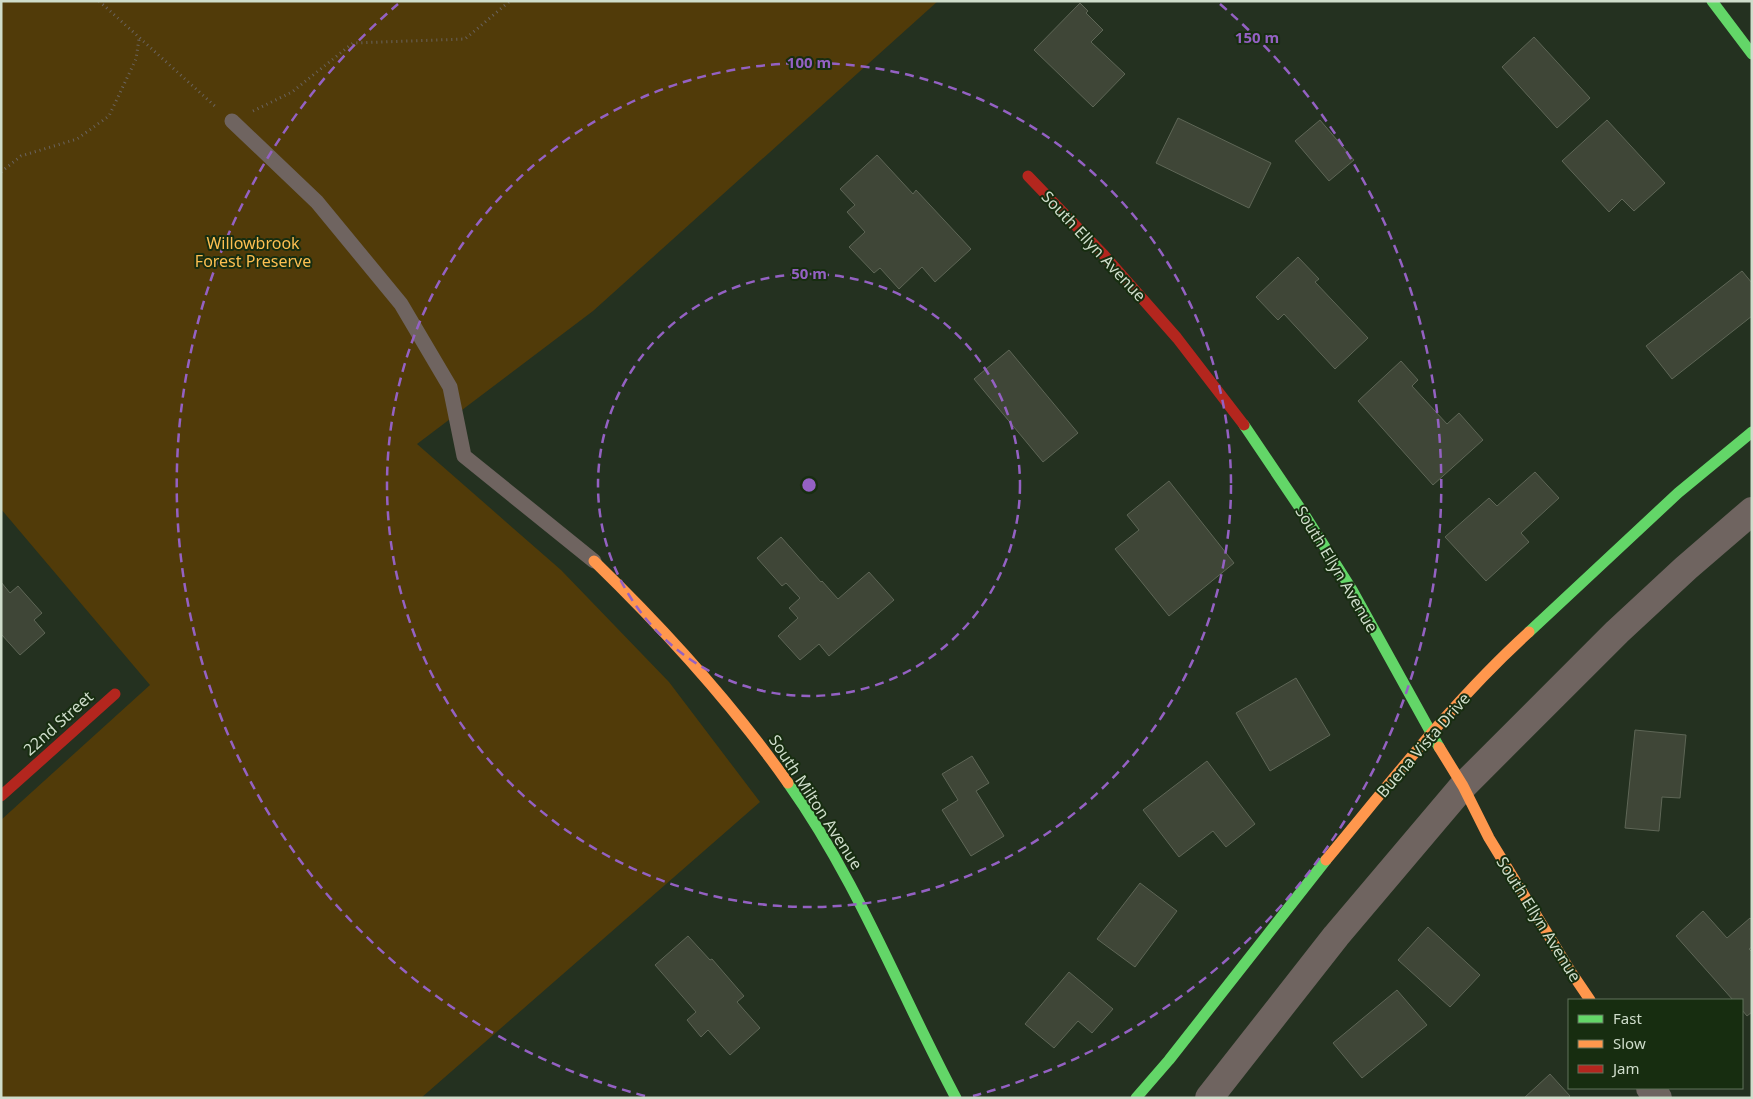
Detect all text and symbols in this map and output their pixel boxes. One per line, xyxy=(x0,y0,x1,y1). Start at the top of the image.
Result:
text: 150 m xyxy=(1235,27,1279,47)
text: 100 m xyxy=(787,52,831,72)
street label: South Ellyn Avenue xyxy=(1037,186,1151,306)
park label: Willowbrook Forest Preserve xyxy=(195,232,311,272)
text: 50 m xyxy=(791,263,827,283)
centre of rings xyxy=(800,476,818,494)
street label: South Ellyn Avenue xyxy=(1291,502,1383,636)
street label: 22nd Street xyxy=(18,686,98,760)
street label: Buena Vista Drive xyxy=(1371,688,1475,802)
street label: South Milton Avenue xyxy=(764,730,868,874)
street label: South Ellyn Avenue xyxy=(1492,852,1586,986)
legend xyxy=(1568,999,1743,1089)
text: Fast xyxy=(1613,1008,1642,1028)
text: Slow xyxy=(1613,1033,1646,1053)
text: Jam xyxy=(1611,1058,1640,1078)

